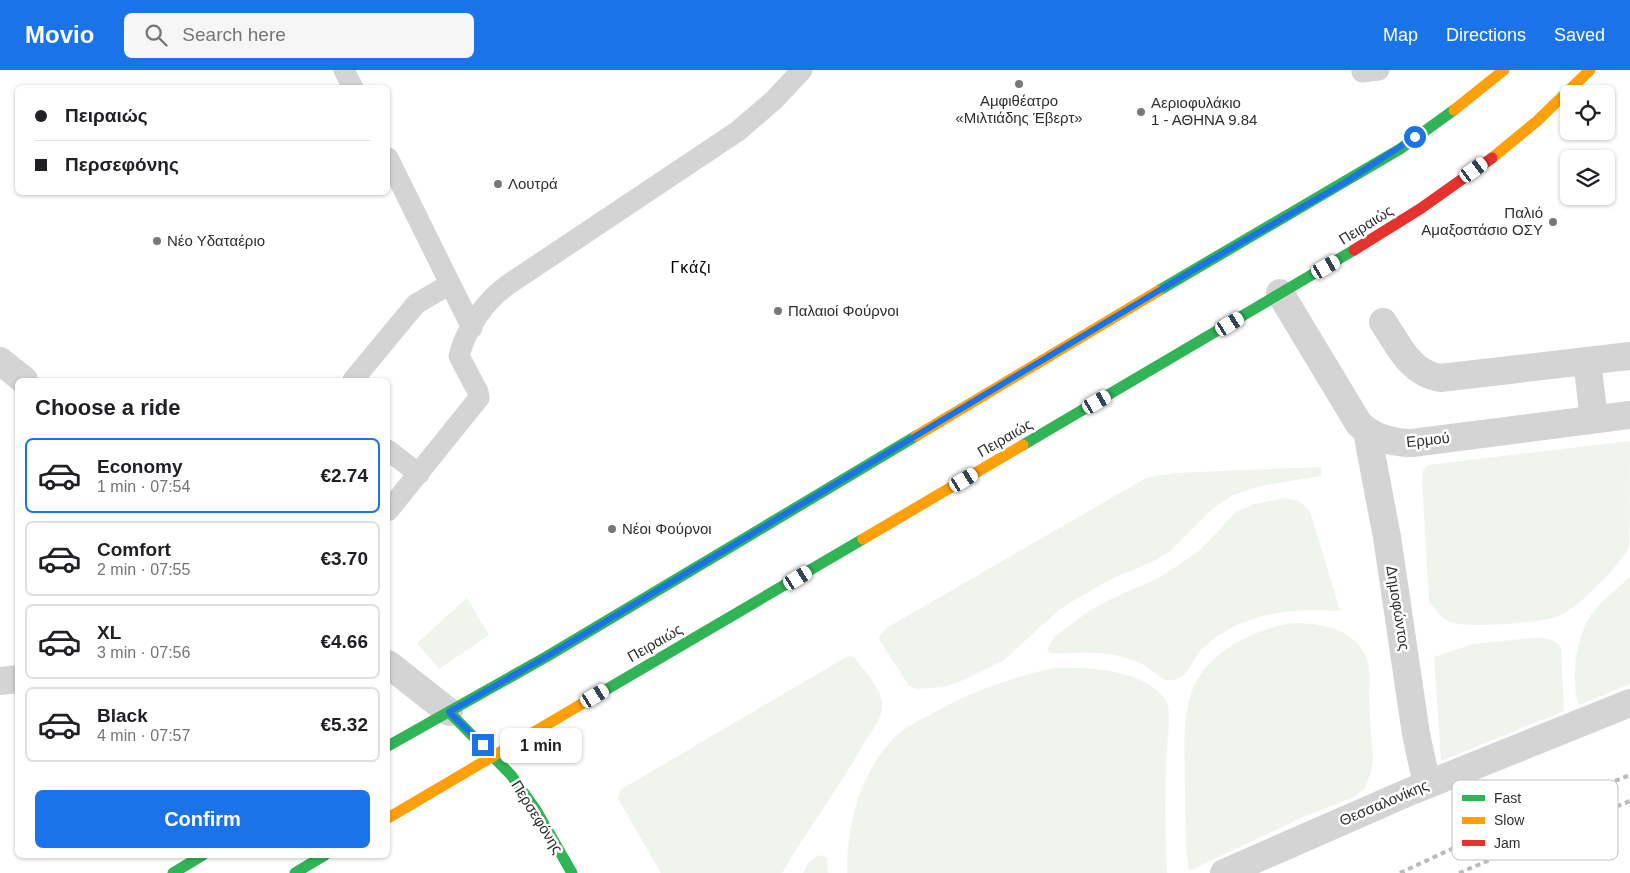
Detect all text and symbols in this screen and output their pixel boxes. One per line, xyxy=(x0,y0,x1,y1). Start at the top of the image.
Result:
search box xyxy=(124,13,474,58)
text: Movio xyxy=(25,21,94,48)
icon: search xyxy=(142,21,170,49)
text: Search here xyxy=(182,24,286,45)
text: Map xyxy=(1383,25,1418,45)
text: Directions xyxy=(1446,25,1526,45)
text: Saved xyxy=(1554,25,1605,45)
marker: Αμφιθέατρο «Μιλτιάδης Έβερτ» xyxy=(1013,78,1025,90)
map controls xyxy=(1560,85,1615,205)
button: locate xyxy=(1560,85,1615,140)
place label: Αμφιθέατρο «Μιλτιάδης Έβερτ» xyxy=(955,92,1083,126)
place label: Αεριοφυλάκιο 1 - ΑΘΗΝΑ 9.84 xyxy=(1151,94,1257,128)
text: Πειραιώς xyxy=(65,105,148,126)
marker: Αεριοφυλάκιο 1 - ΑΘΗΝΑ 9.84 xyxy=(1135,106,1147,118)
route start xyxy=(1404,126,1426,148)
button: layers xyxy=(1560,150,1615,205)
text: Περσεφόνης xyxy=(65,154,179,175)
car xyxy=(1457,155,1490,185)
place label: Λουτρά xyxy=(508,175,558,192)
marker: Λουτρά xyxy=(492,178,504,190)
street label: Πειραιώς xyxy=(1336,201,1396,248)
place label: Παλιό Αμαξοστάσιο ΟΣΥ xyxy=(1421,204,1543,238)
marker: Παλιό Αμαξοστάσιο ΟΣΥ xyxy=(1547,216,1559,228)
place label: Νέο Υδαταέριο xyxy=(167,232,265,249)
marker: Νέο Υδαταέριο xyxy=(151,235,163,247)
car xyxy=(1309,253,1342,281)
district label: Γκάζι xyxy=(670,259,712,277)
place label: Παλαιοί Φούρνοι xyxy=(788,302,899,319)
marker: Παλαιοί Φούρνοι xyxy=(772,305,784,317)
car xyxy=(1213,310,1246,338)
car xyxy=(1080,388,1113,416)
text: Choose a ride xyxy=(35,395,180,420)
street label: Πειραιώς xyxy=(974,415,1035,460)
street label: Ερμού xyxy=(1405,429,1451,450)
icon: car xyxy=(37,453,82,498)
text: Economy xyxy=(97,456,183,477)
text: €2.74 xyxy=(320,465,368,486)
car xyxy=(947,466,980,494)
text: 1 min · 07:54 xyxy=(97,478,190,495)
place label: Νέοι Φούρνοι xyxy=(622,520,712,537)
marker: Νέοι Φούρνοι xyxy=(606,523,618,535)
icon: car xyxy=(37,536,82,581)
text: Comfort xyxy=(97,539,171,560)
text: €3.70 xyxy=(320,548,368,569)
text: 2 min · 07:55 xyxy=(97,561,190,578)
car xyxy=(781,564,814,592)
street label: Δημοφώντος xyxy=(1383,564,1414,652)
icon: car xyxy=(37,619,82,664)
street label: Πειραιώς xyxy=(624,620,685,665)
text: XL xyxy=(97,622,121,643)
text: €4.66 xyxy=(320,631,368,652)
text: 3 min · 07:56 xyxy=(97,644,190,661)
car xyxy=(578,682,611,710)
icon: car xyxy=(37,702,82,747)
text: Black xyxy=(97,705,148,726)
text: €5.32 xyxy=(320,714,368,735)
text: 4 min · 07:57 xyxy=(97,727,190,744)
callout: 1 min xyxy=(500,728,583,762)
route end xyxy=(472,734,494,756)
text: 1 min xyxy=(520,737,562,754)
street label: Θεσσαλονίκης xyxy=(1337,776,1431,829)
street label: Περσεφόνης xyxy=(508,777,567,856)
legend xyxy=(1452,780,1618,860)
button: Confirm xyxy=(35,790,370,848)
text: Fast xyxy=(1494,790,1521,806)
text: Slow xyxy=(1494,812,1525,828)
text: Jam xyxy=(1494,835,1520,851)

